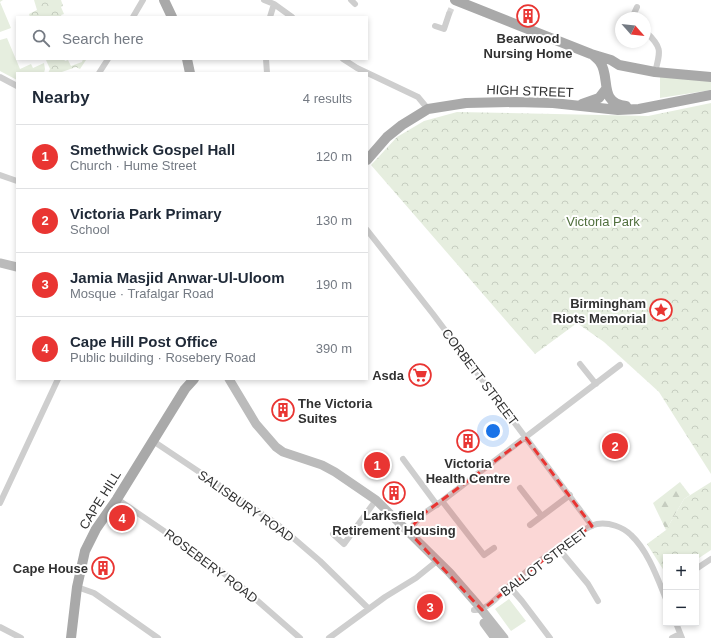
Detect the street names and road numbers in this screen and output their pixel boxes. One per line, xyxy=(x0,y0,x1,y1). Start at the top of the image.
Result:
street label: HIGH STREET xyxy=(486,82,574,100)
street label: CORBETT STREET xyxy=(439,326,521,428)
street label: SALISBURY ROAD xyxy=(195,467,297,545)
street label: CAPE HILL xyxy=(76,468,124,532)
street label: BALLOT STREET xyxy=(498,525,590,599)
street label: ROSEBERY ROAD xyxy=(161,526,261,606)

